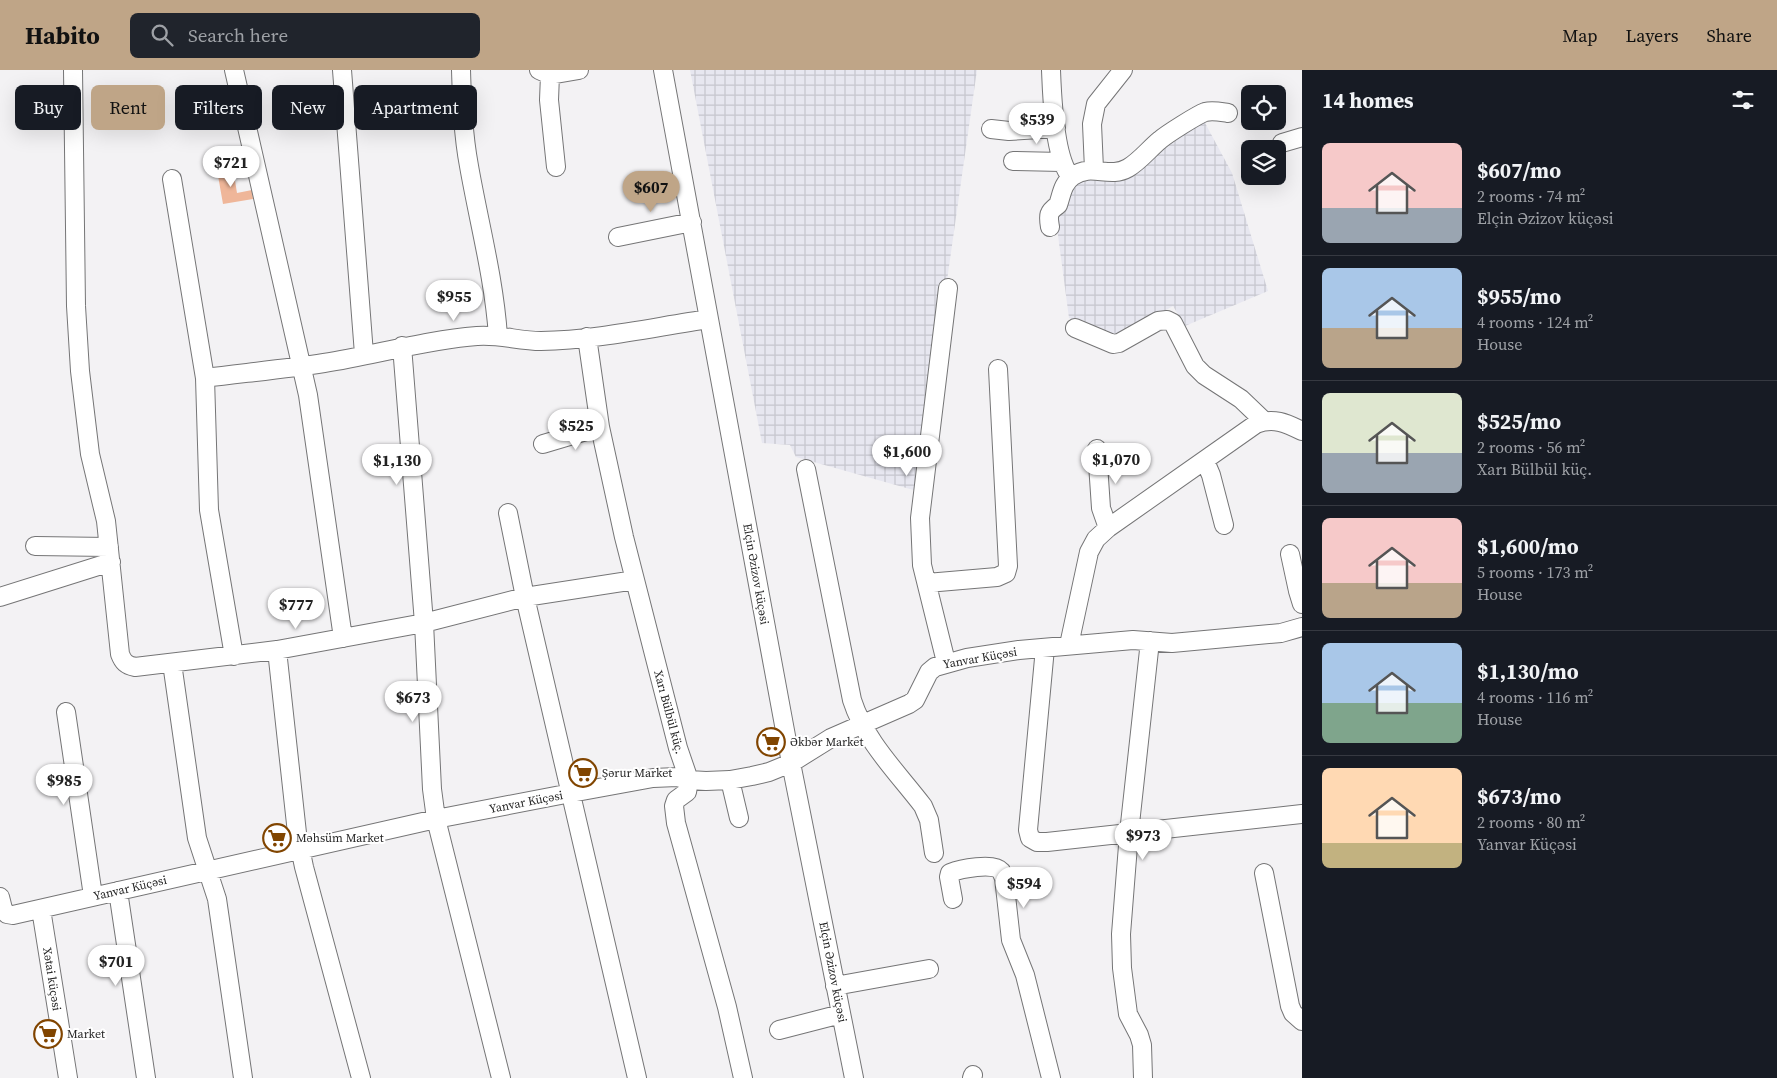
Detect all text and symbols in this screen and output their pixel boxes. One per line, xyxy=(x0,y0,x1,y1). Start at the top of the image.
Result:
search box xyxy=(130,13,480,58)
text: Habito xyxy=(25,19,100,52)
icon: search xyxy=(148,21,176,49)
text: Search here xyxy=(188,22,288,48)
text: Map xyxy=(1562,23,1597,48)
text: Layers xyxy=(1625,23,1678,48)
text: Share xyxy=(1706,23,1752,48)
chip: Buy xyxy=(15,85,81,130)
chip: Rent xyxy=(91,85,165,130)
chip: Filters xyxy=(175,85,262,130)
chip: New xyxy=(272,85,344,130)
chip: Apartment xyxy=(354,85,477,130)
map controls xyxy=(1241,85,1286,185)
button: locate xyxy=(1241,85,1286,130)
text: 14 homes xyxy=(1322,86,1414,115)
icon: filters xyxy=(1729,86,1757,114)
pin: $539 xyxy=(1007,102,1067,145)
text: $539 xyxy=(1020,108,1054,130)
button: layers xyxy=(1241,140,1286,185)
pin: $721 xyxy=(201,146,261,188)
text: $721 xyxy=(214,151,248,173)
text: $607/mo xyxy=(1477,156,1561,185)
icon: home xyxy=(1362,163,1422,223)
pin: $607 xyxy=(621,170,681,213)
text: $607 xyxy=(634,176,668,198)
text: 2 rooms · 74 m² xyxy=(1477,185,1585,207)
text: Elçin Əzizov küçəsi xyxy=(1477,207,1614,229)
pin: $955 xyxy=(424,280,484,322)
text: $955/mo xyxy=(1477,282,1561,311)
text: $955 xyxy=(437,285,471,307)
icon: home xyxy=(1362,288,1422,348)
text: 4 rooms · 124 m² xyxy=(1477,311,1593,333)
text: House xyxy=(1477,333,1522,355)
text: $525/mo xyxy=(1477,407,1561,436)
pin: $525 xyxy=(546,408,606,451)
icon: home xyxy=(1362,413,1422,473)
text: $525 xyxy=(559,414,593,436)
pin: $1,600 xyxy=(866,434,948,477)
text: 2 rooms · 56 m² xyxy=(1477,436,1585,458)
text: $1,600 xyxy=(883,440,931,462)
pin: $1,070 xyxy=(1075,442,1157,485)
pin: $1,130 xyxy=(356,444,438,486)
text: $1,070 xyxy=(1092,448,1140,470)
text: $1,130 xyxy=(373,449,421,471)
text: Xarı Bülbül küç. xyxy=(1477,458,1592,480)
street label: Elçin Əzizov küçəsi xyxy=(739,522,773,626)
text: $1,600/mo xyxy=(1477,532,1579,561)
icon: home xyxy=(1362,538,1422,598)
text: 5 rooms · 173 m² xyxy=(1477,561,1593,583)
text: House xyxy=(1477,583,1522,605)
pin: $777 xyxy=(266,588,326,630)
text: $777 xyxy=(279,593,313,615)
street label: Yanvar Küçəsi xyxy=(942,644,1019,672)
text: $1,130/mo xyxy=(1477,657,1579,686)
icon: home xyxy=(1362,663,1422,723)
street label: Xarı Bülbül küç. xyxy=(650,668,688,756)
pin: $673 xyxy=(383,680,443,723)
text: $673 xyxy=(396,686,430,708)
text: 4 rooms · 116 m² xyxy=(1477,686,1593,708)
text: House xyxy=(1477,708,1522,730)
supermarket icon: Əkbər Market xyxy=(756,727,786,757)
place label: Əkbər Market xyxy=(790,734,863,750)
supermarket icon: Şərur Market xyxy=(568,758,598,788)
pin: $985 xyxy=(34,764,94,806)
place label: Şərur Market xyxy=(602,765,672,781)
text: $985 xyxy=(47,769,81,791)
text: $673/mo xyxy=(1477,782,1561,811)
street label: Yanvar Küçəsi xyxy=(488,787,565,817)
icon: home xyxy=(1362,788,1422,848)
text: 2 rooms · 80 m² xyxy=(1477,811,1585,833)
pin: $973 xyxy=(1113,818,1173,861)
supermarket icon: Məhsüm Market xyxy=(262,823,292,853)
text: $973 xyxy=(1126,824,1160,846)
place label: Məhsüm Market xyxy=(296,830,384,846)
text: Yanvar Küçəsi xyxy=(1477,833,1577,855)
pin: $594 xyxy=(994,866,1054,909)
street label: Yanvar Küçəsi xyxy=(92,872,169,904)
text: $594 xyxy=(1007,872,1041,894)
street label: Elçin Əzizov küçəsi xyxy=(815,920,851,1024)
pin: $701 xyxy=(86,944,146,987)
street label: Xətai küçəsi xyxy=(39,946,65,1012)
text: $701 xyxy=(99,950,133,972)
supermarket icon: Market xyxy=(33,1019,63,1049)
place label: Market xyxy=(67,1026,105,1042)

